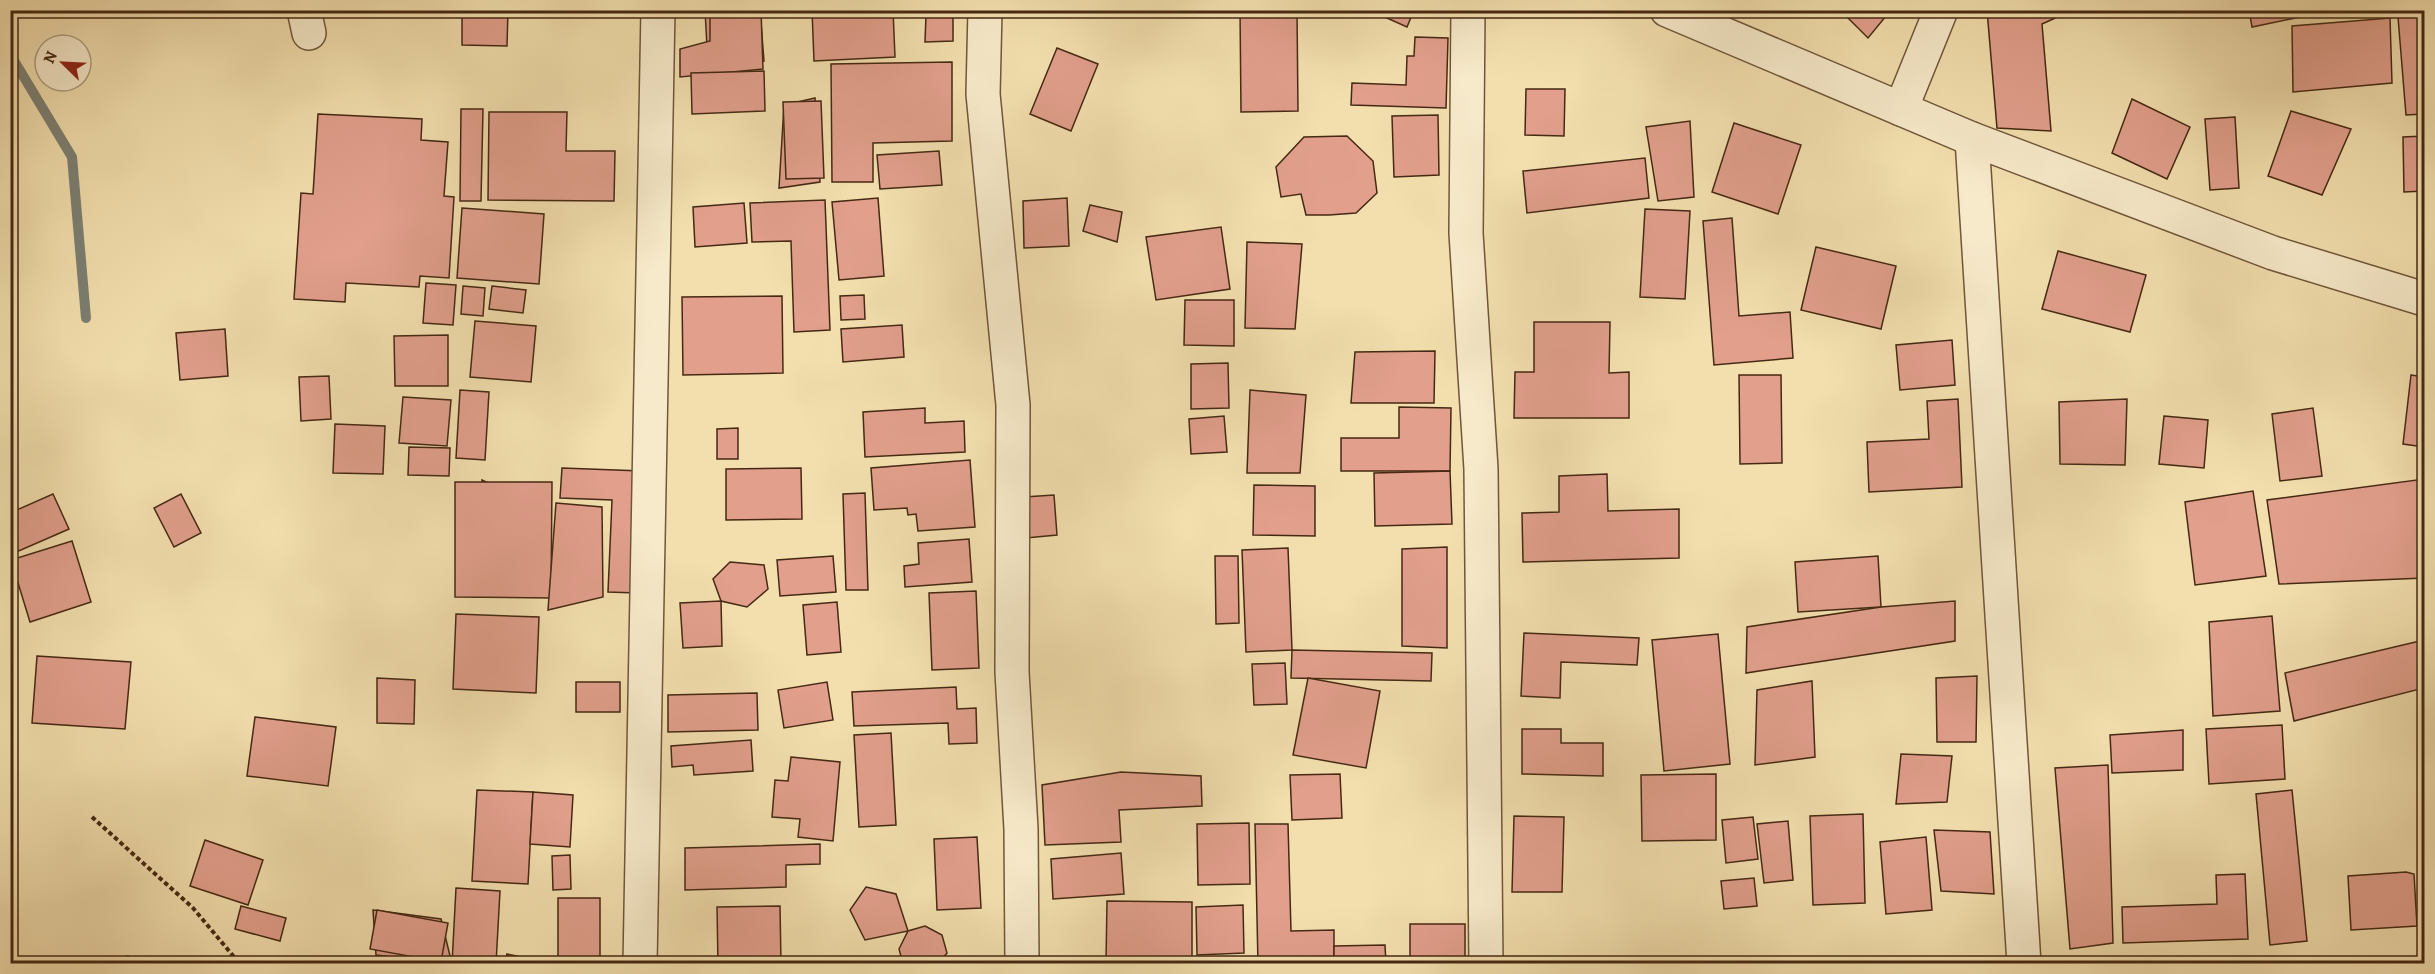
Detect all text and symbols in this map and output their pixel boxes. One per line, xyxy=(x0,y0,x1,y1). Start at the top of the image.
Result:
north arrow xyxy=(33,33,93,93)
text: N xyxy=(38,47,63,67)

